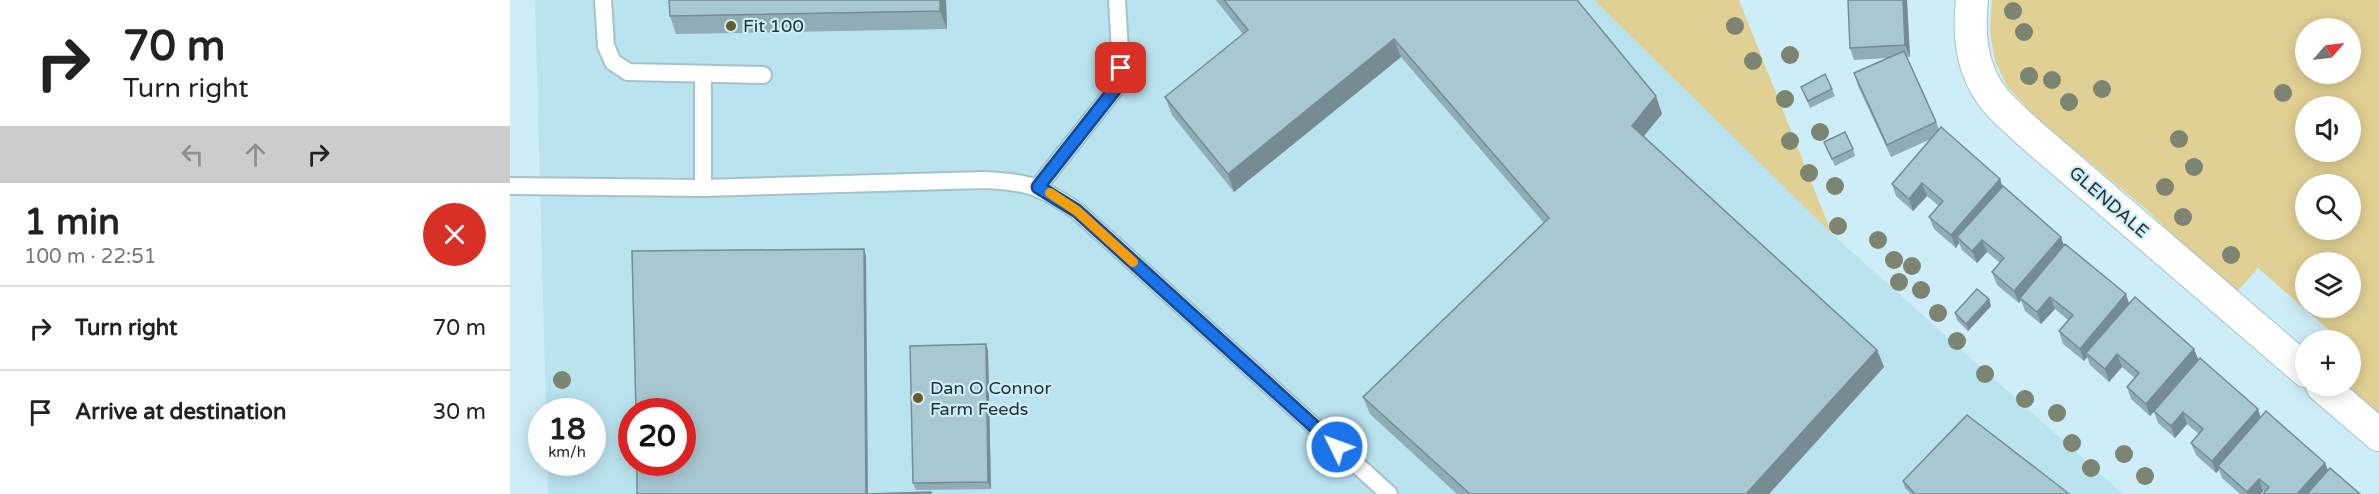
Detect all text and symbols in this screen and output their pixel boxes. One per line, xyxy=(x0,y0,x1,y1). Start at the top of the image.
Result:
place label: Fit 100 xyxy=(743,15,804,37)
north arrow xyxy=(2295,18,2361,84)
map controls xyxy=(2295,18,2361,396)
marker: Fit 100 xyxy=(724,19,738,33)
text: 70 m xyxy=(123,21,225,72)
icon: right xyxy=(24,24,102,102)
pin xyxy=(1095,42,1146,93)
icon: arrive xyxy=(1104,51,1137,84)
text: Turn right xyxy=(123,72,249,105)
button: sound xyxy=(2295,96,2361,162)
icon: left xyxy=(176,138,209,171)
icon: ahead xyxy=(239,138,272,171)
icon: right xyxy=(302,138,335,171)
street label: GLENDALE xyxy=(2065,161,2153,243)
button: search xyxy=(2295,174,2361,240)
text: 1 min xyxy=(24,201,120,244)
button: close xyxy=(423,203,486,266)
text: 100 m · 22:51 xyxy=(24,245,156,269)
button: layers xyxy=(2295,252,2361,318)
icon: right xyxy=(24,312,57,345)
text: Turn right xyxy=(75,315,177,341)
text: 70 m xyxy=(432,315,486,341)
button: + xyxy=(2295,330,2361,396)
place label: Dan O Connor Farm Feeds xyxy=(930,377,1051,420)
marker: Dan O Connor Farm Feeds xyxy=(911,391,925,405)
icon: arrive xyxy=(24,396,57,429)
speed limit sign: 20 xyxy=(618,398,696,476)
text: Arrive at destination xyxy=(75,399,286,425)
text: 30 m xyxy=(432,399,486,425)
text: 18 xyxy=(548,411,586,448)
position arrow xyxy=(1305,415,1369,479)
text: km/h xyxy=(548,443,586,461)

